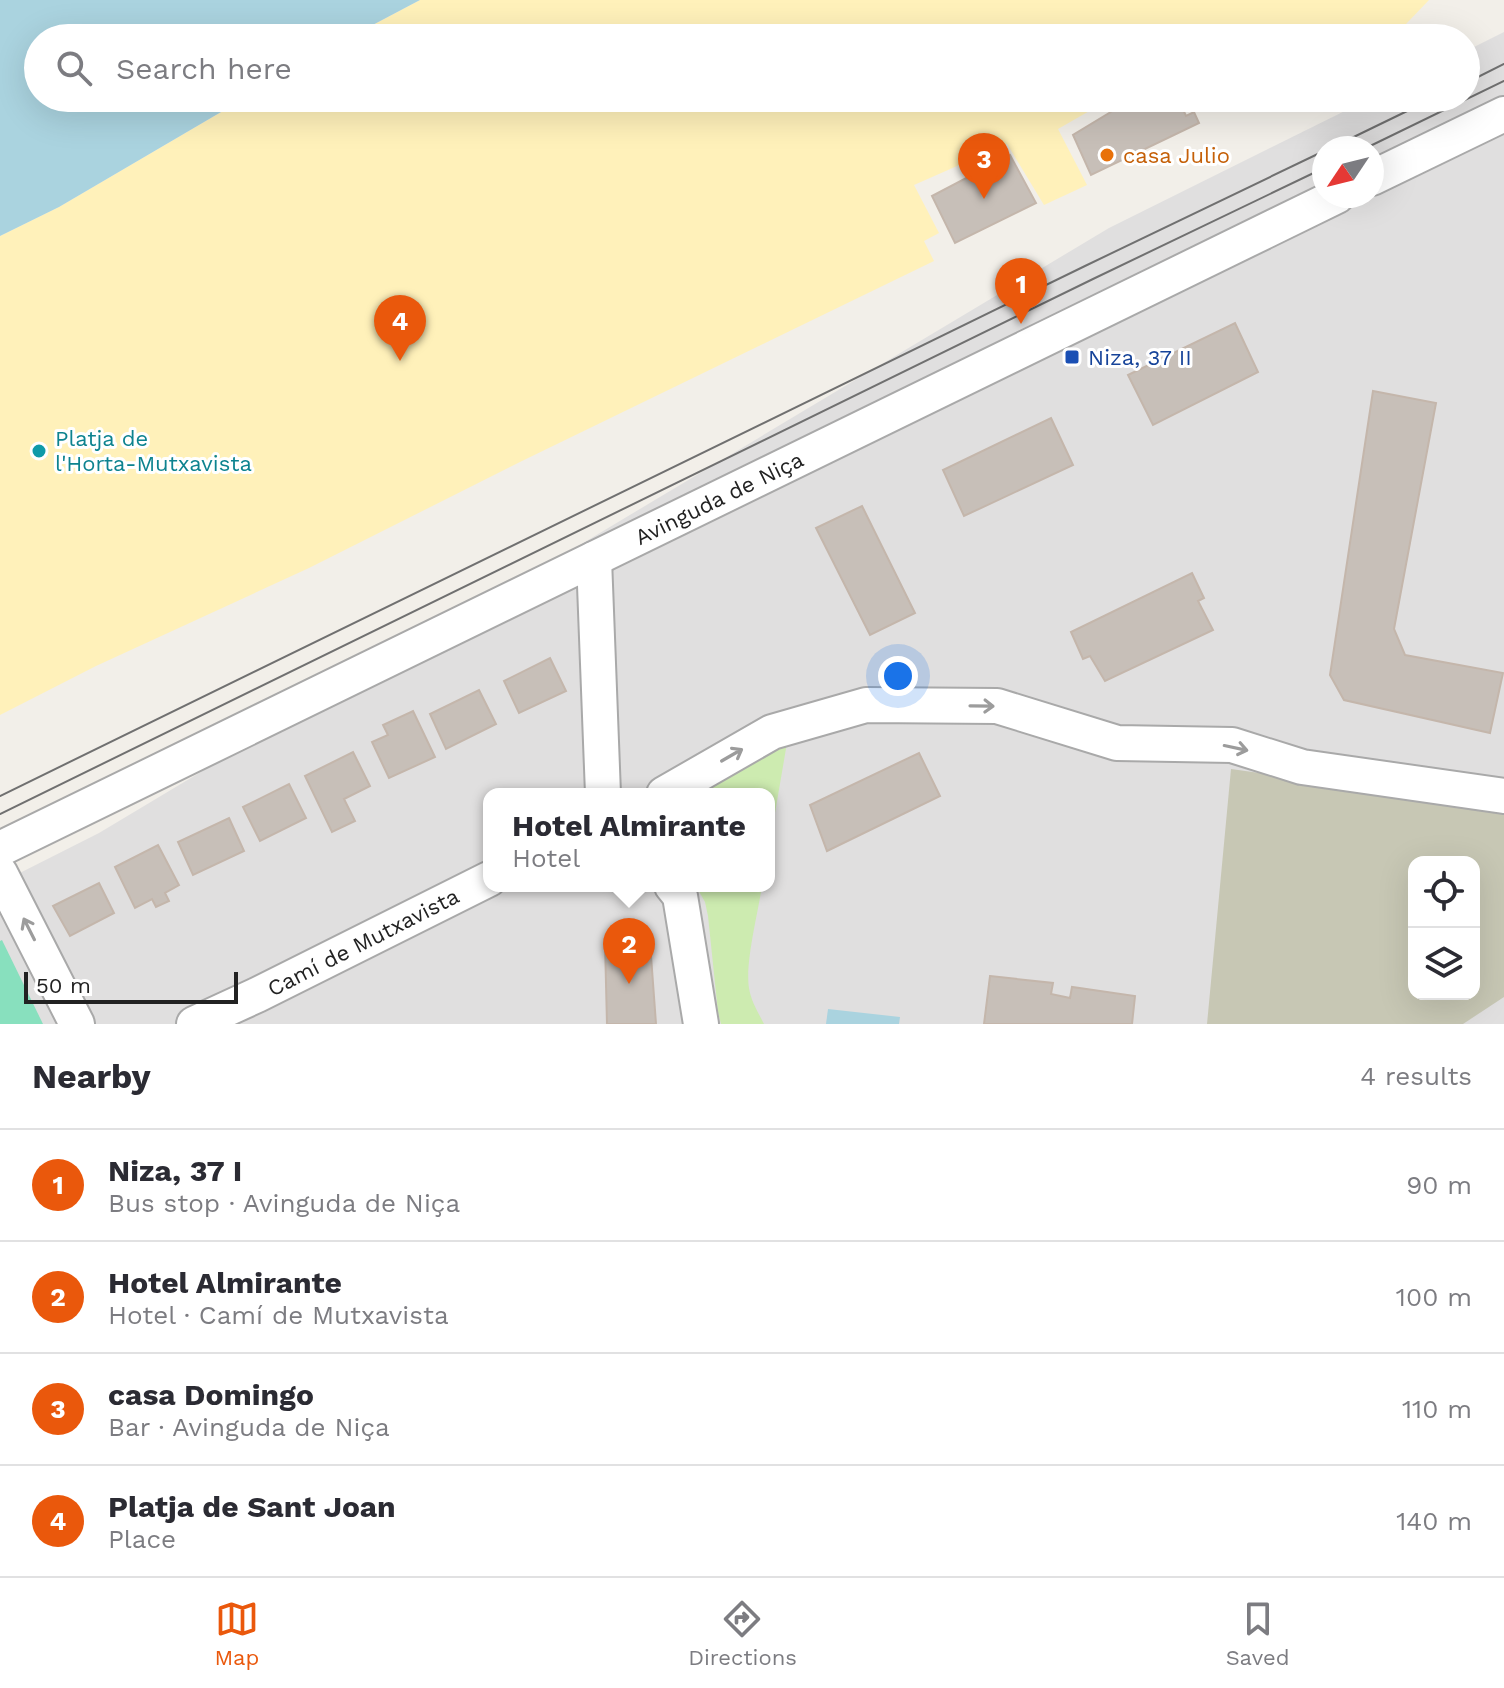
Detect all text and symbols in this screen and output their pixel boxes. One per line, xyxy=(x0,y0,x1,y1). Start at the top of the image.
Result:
search box xyxy=(24,24,1480,112)
icon: search xyxy=(52,46,96,90)
text: Search here xyxy=(116,51,292,86)
pin: 3 xyxy=(958,133,1010,199)
north arrow xyxy=(1312,136,1384,208)
place label: casa Julio xyxy=(1123,143,1230,168)
marker: casa Julio xyxy=(1098,146,1116,164)
pin: 1 xyxy=(995,258,1047,324)
pin: 4 xyxy=(374,295,426,361)
place label: Niza, 37 II xyxy=(1088,345,1192,370)
marker: Niza, 37 II xyxy=(1063,348,1081,366)
place label: Platja de l'Horta-Mutxavista xyxy=(55,426,252,476)
marker: Platja de l'Horta-Mutxavista xyxy=(30,442,48,460)
street label: Avinguda de Niça xyxy=(631,447,807,550)
your location xyxy=(878,656,918,696)
one-way arrow xyxy=(968,698,995,714)
one-way arrow xyxy=(1222,741,1248,756)
one-way arrow xyxy=(720,747,743,763)
popup xyxy=(483,788,775,892)
text: Hotel Almirante xyxy=(512,808,746,843)
text: Hotel xyxy=(512,843,580,873)
map controls xyxy=(1408,856,1480,1000)
button: locate xyxy=(1408,856,1480,928)
street label: Camí de Mutxavista xyxy=(263,883,463,1002)
one-way arrow xyxy=(20,918,36,942)
pin: 2 xyxy=(603,918,655,984)
button: layers xyxy=(1408,928,1480,1000)
scale bar xyxy=(24,968,238,1004)
text: 50 m xyxy=(36,973,91,998)
text: Nearby xyxy=(32,1056,151,1096)
text: 4 results xyxy=(1360,1061,1472,1091)
text: Niza, 37 I xyxy=(108,1153,242,1188)
text: 1 xyxy=(52,1170,64,1200)
text: 90 m xyxy=(1406,1170,1472,1200)
text: Bus stop · Avinguda de Niça xyxy=(108,1188,460,1218)
text: Hotel Almirante xyxy=(108,1265,342,1300)
text: 2 xyxy=(50,1282,66,1312)
text: 100 m xyxy=(1396,1282,1472,1312)
text: Hotel · Camí de Mutxavista xyxy=(108,1300,449,1330)
text: casa Domingo xyxy=(108,1377,314,1412)
text: 3 xyxy=(50,1394,66,1424)
text: 110 m xyxy=(1402,1394,1472,1424)
text: Bar · Avinguda de Niça xyxy=(108,1412,390,1442)
text: Platja de Sant Joan xyxy=(108,1489,396,1524)
text: 4 xyxy=(50,1506,66,1536)
text: 140 m xyxy=(1396,1506,1472,1536)
text: Place xyxy=(108,1524,176,1554)
tab: Map xyxy=(214,1597,259,1670)
tab: Directions xyxy=(688,1597,797,1670)
tab: Saved xyxy=(1226,1597,1290,1670)

